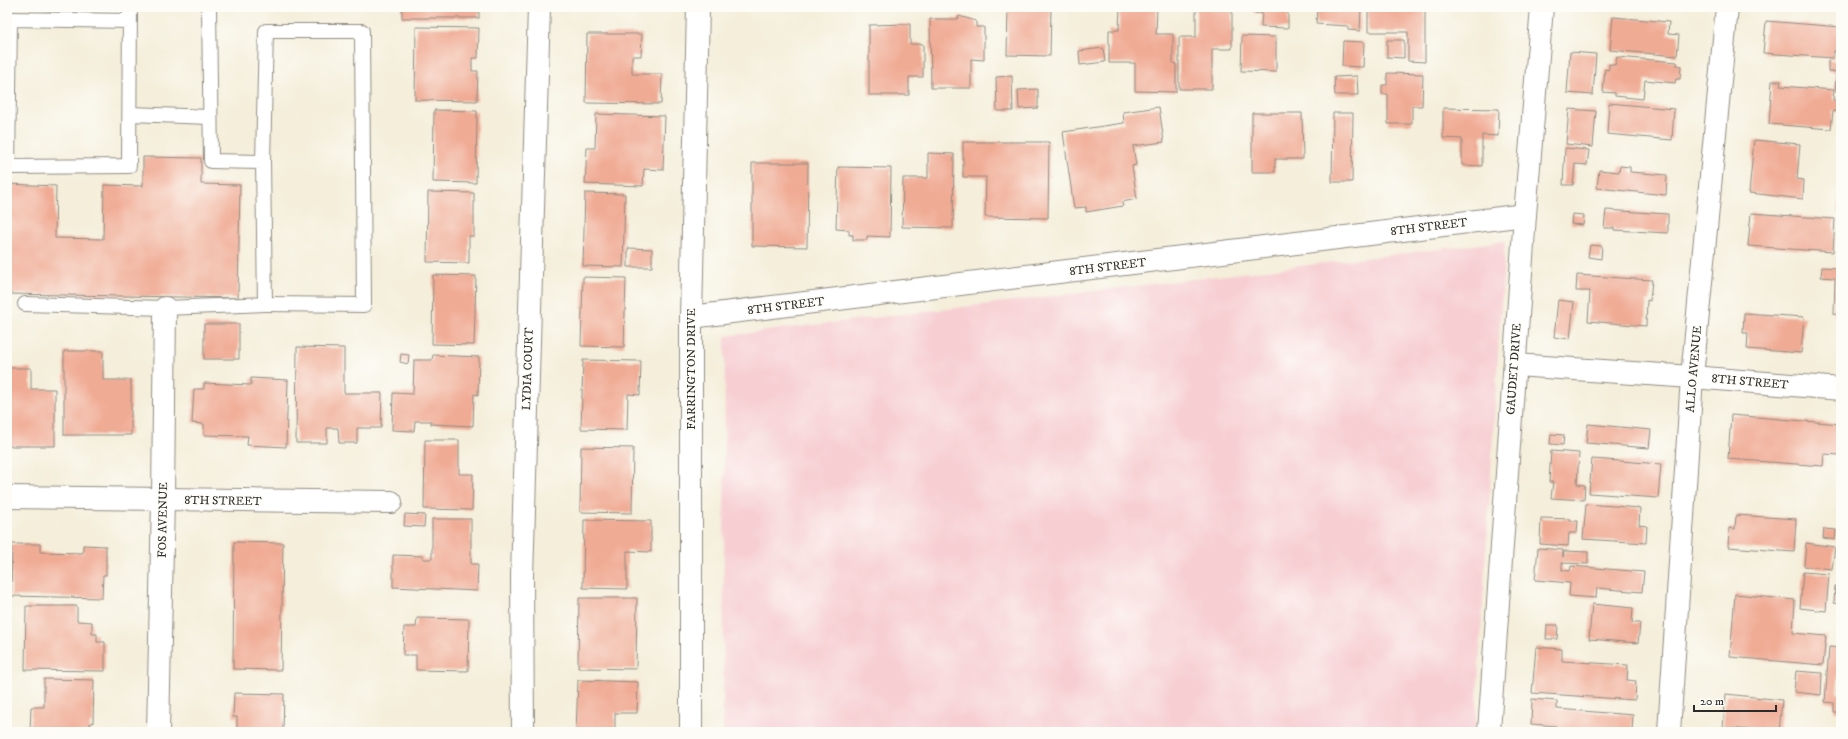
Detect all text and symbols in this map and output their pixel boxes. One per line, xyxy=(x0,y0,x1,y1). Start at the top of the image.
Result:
street label: 8TH STREET xyxy=(1390,215,1468,239)
street label: 8TH STREET xyxy=(1069,255,1147,279)
street label: 8TH STREET xyxy=(747,294,825,318)
street label: FARRINGTON DRIVE xyxy=(684,308,699,430)
street label: GAUDET DRIVE xyxy=(1503,322,1525,415)
street label: ALLO AVENUE xyxy=(1683,324,1705,413)
street label: LYDIA COURT xyxy=(519,327,537,411)
street label: 8TH STREET xyxy=(1711,371,1789,393)
street label: FOS AVENUE xyxy=(155,482,171,558)
street label: 8TH STREET xyxy=(184,493,262,509)
scale bar xyxy=(1694,687,1776,713)
text: 20 m xyxy=(1700,694,1724,709)

